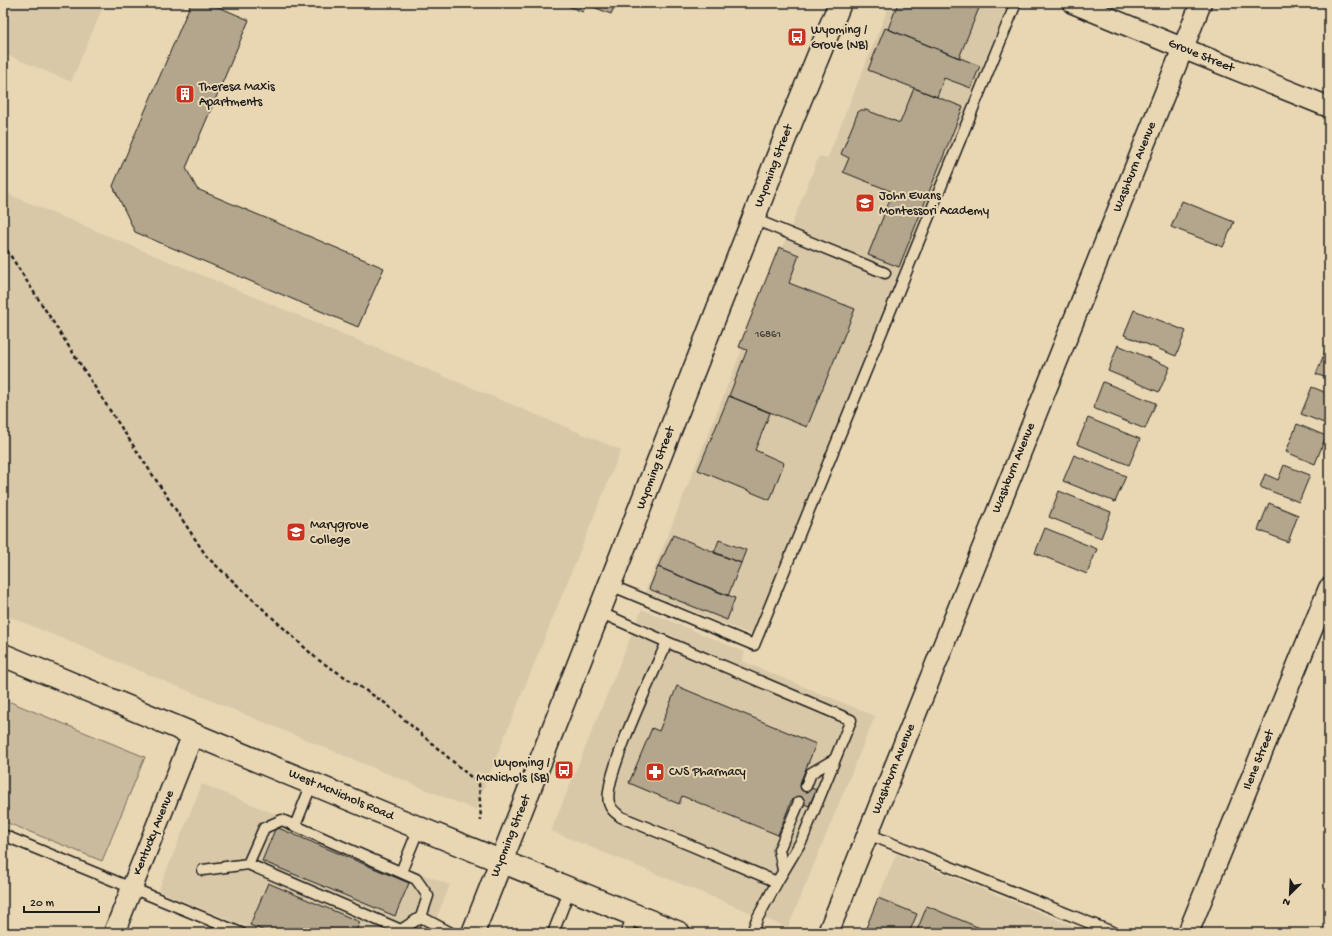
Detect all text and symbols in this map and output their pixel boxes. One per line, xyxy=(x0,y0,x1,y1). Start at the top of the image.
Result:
place label: Wyoming / Grove (NB) xyxy=(811,23,869,53)
bus stop icon: Wyoming / Grove (NB) xyxy=(786,26,808,48)
street label: Grove Street xyxy=(1166,36,1238,77)
place label: Theresa Maxis Apartments xyxy=(198,80,276,110)
building icon: Theresa Maxis Apartments xyxy=(174,83,196,105)
street label: Washburn Avenue xyxy=(1110,119,1160,214)
street label: Wyoming Street xyxy=(751,121,797,210)
place label: John Evans Montessori Academy xyxy=(879,189,990,219)
school or university icon: John Evans Montessori Academy xyxy=(854,192,876,214)
house number: 16861 xyxy=(754,329,781,341)
street label: Washburn Avenue xyxy=(989,420,1039,515)
street label: Wyoming Street xyxy=(633,423,679,512)
place label: Marygrove College xyxy=(310,518,369,548)
school or university icon: Marygrove College xyxy=(285,521,307,543)
street label: Washburn Avenue xyxy=(869,721,919,816)
street label: Ilene Street xyxy=(1240,726,1278,792)
place label: Wyoming / McNichols (SB) xyxy=(476,756,550,786)
bus stop icon: Wyoming / McNichols (SB) xyxy=(553,759,575,781)
pharmacy icon: CVS Pharmacy xyxy=(644,761,666,783)
place label: CVS Pharmacy xyxy=(669,765,746,780)
street label: West McNichols Road xyxy=(286,766,397,825)
street label: Kentucky Avenue xyxy=(130,788,178,878)
street label: Wyoming Street xyxy=(488,791,535,879)
north arrow xyxy=(1270,874,1310,914)
scale bar xyxy=(24,888,99,914)
text: N xyxy=(1281,894,1292,908)
text: 20 m xyxy=(30,897,55,911)

